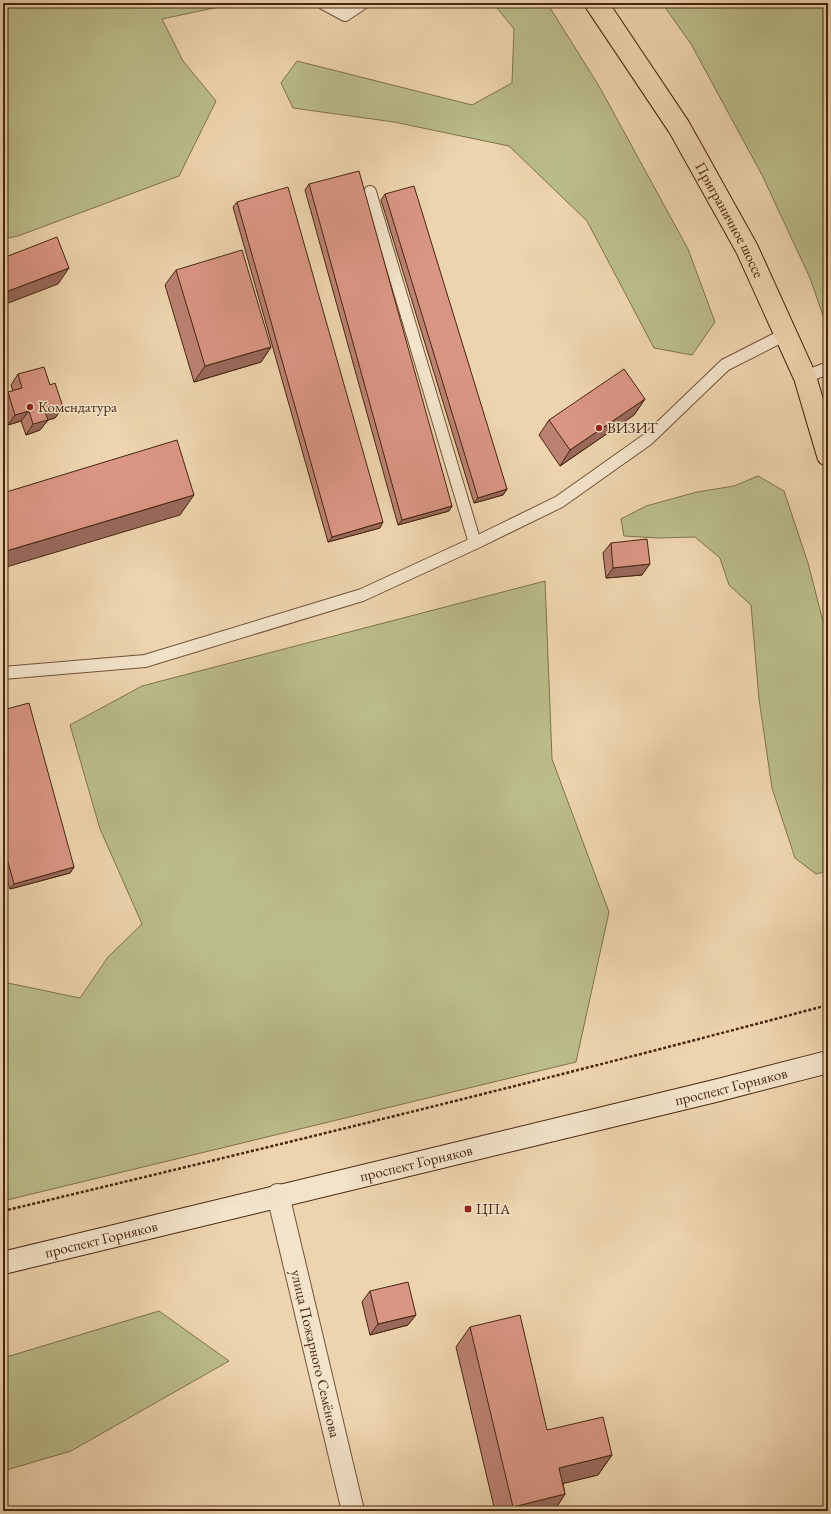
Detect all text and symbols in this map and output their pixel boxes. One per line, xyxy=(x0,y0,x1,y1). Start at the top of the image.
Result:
street label: Приграничное шоссе xyxy=(691,158,769,281)
place label: Комендатура xyxy=(38,397,117,416)
marker: Комендатура xyxy=(25,402,35,412)
place label: ВИЗИТ xyxy=(607,418,659,437)
marker: ВИЗИТ xyxy=(594,423,604,433)
street label: проспект Горняков xyxy=(673,1063,789,1109)
street label: проспект Горняков xyxy=(358,1140,474,1185)
place label: ЦПА xyxy=(476,1199,511,1218)
marker: ЦПА xyxy=(463,1204,473,1214)
street label: проспект Горняков xyxy=(43,1216,159,1262)
street label: улица Пожарного Семёнова xyxy=(287,1268,345,1439)

